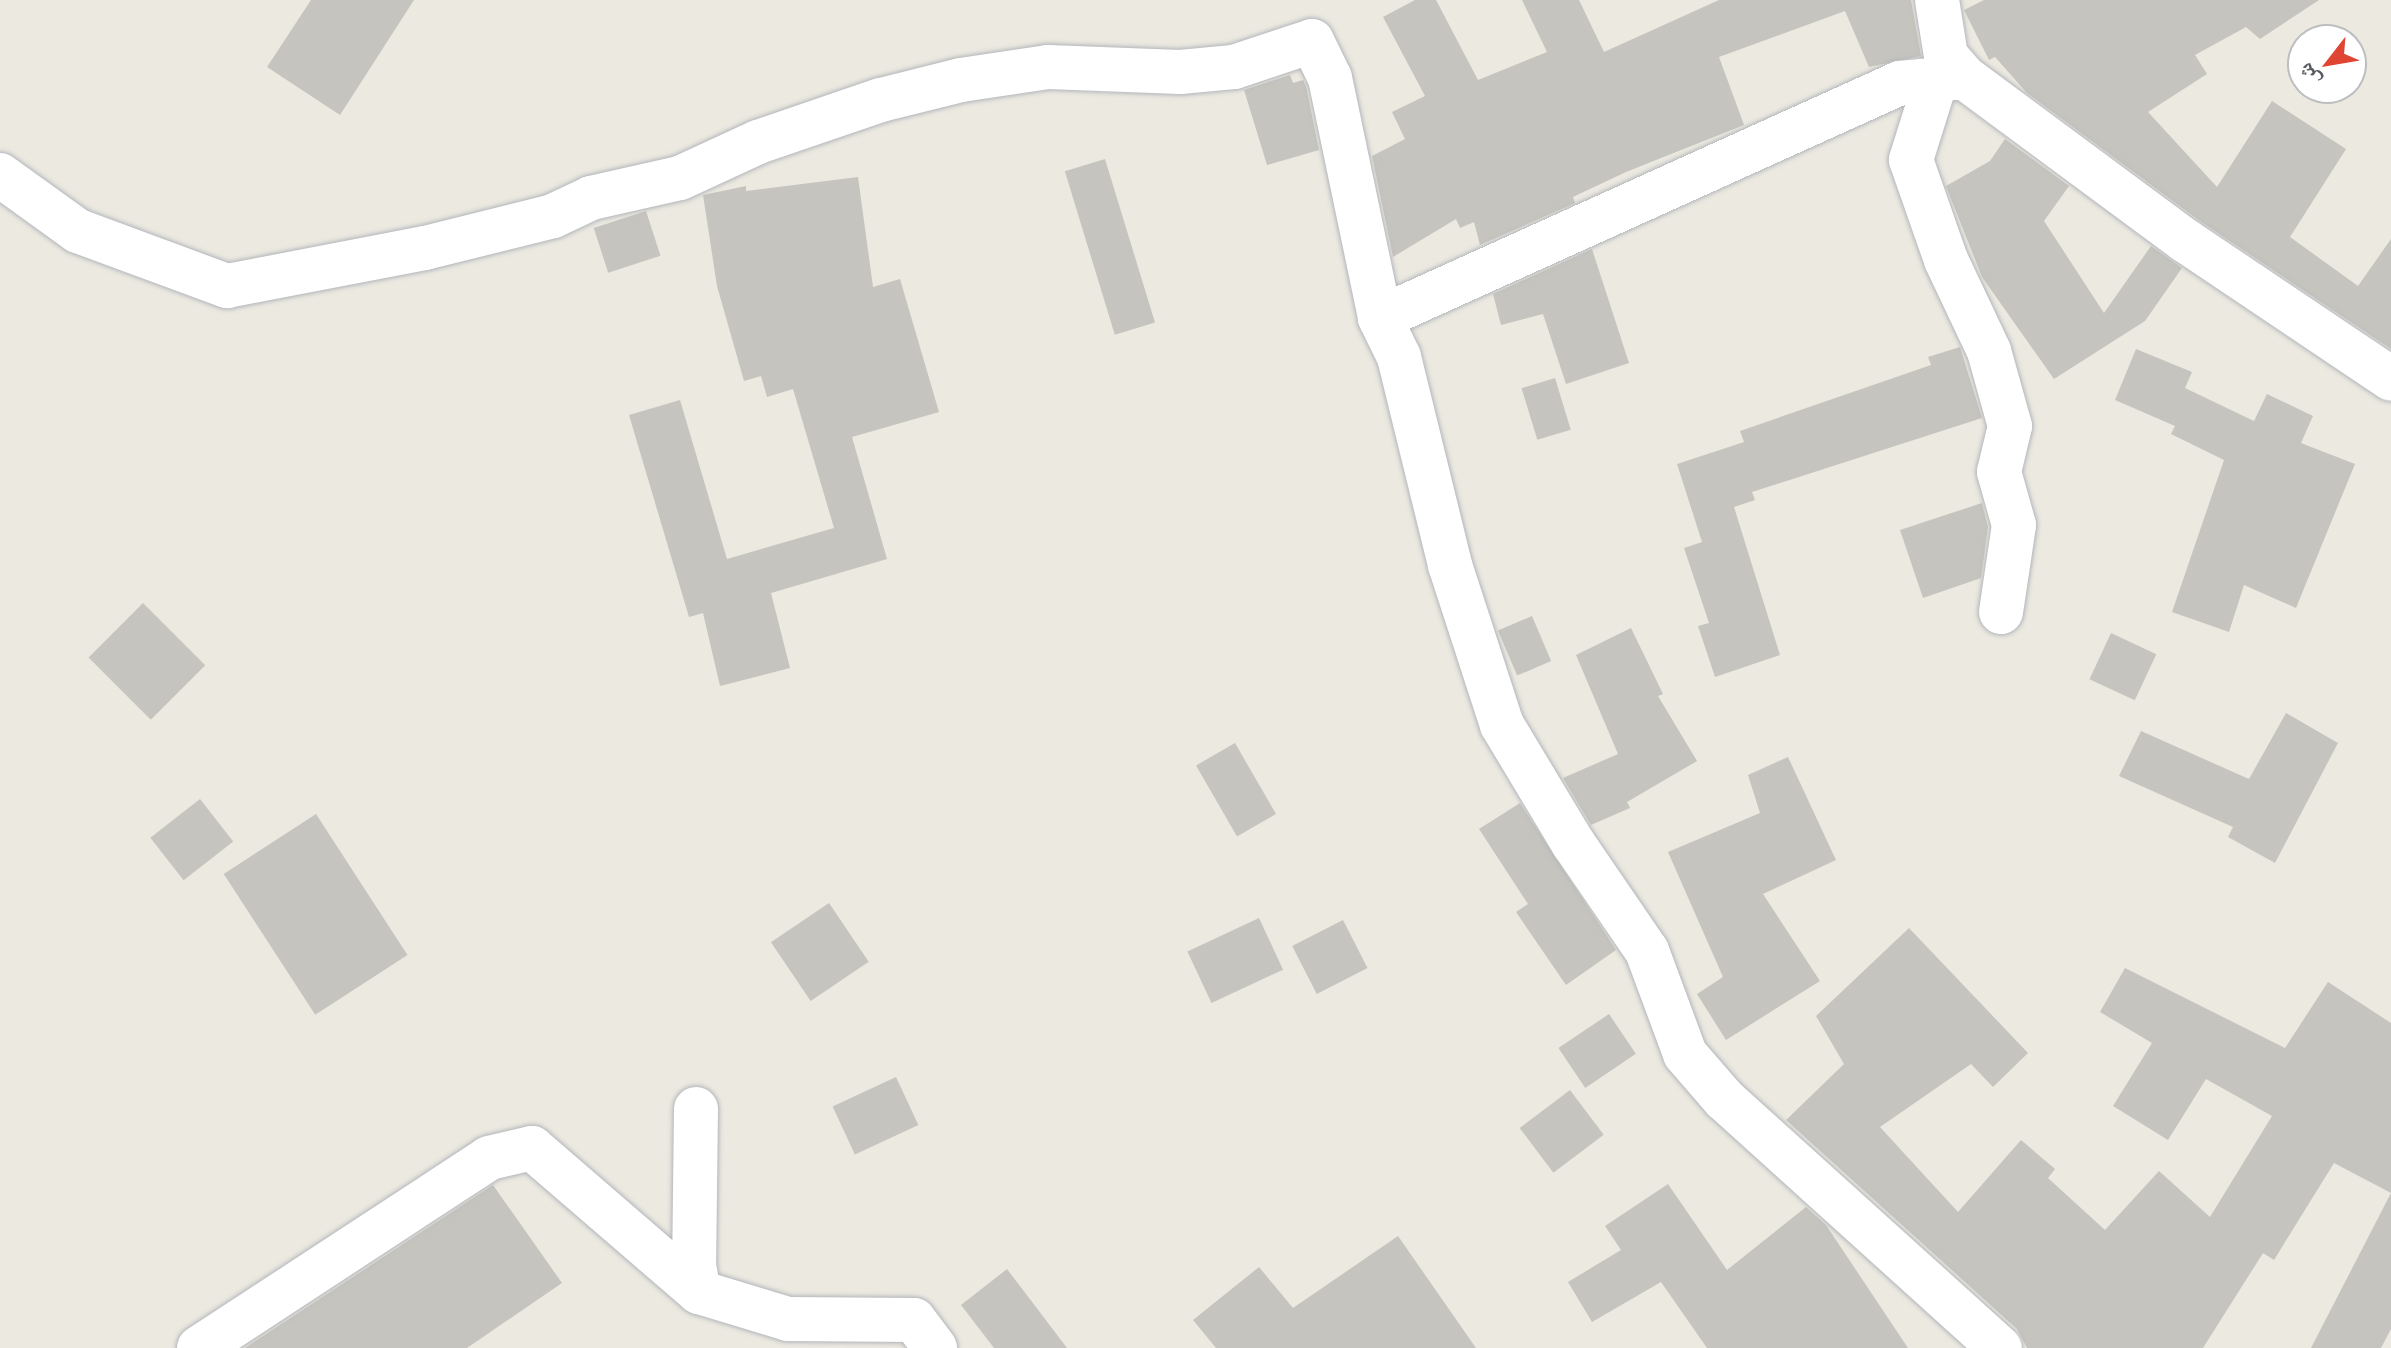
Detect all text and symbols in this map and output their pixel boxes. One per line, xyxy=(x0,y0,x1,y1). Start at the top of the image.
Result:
north arrow xyxy=(2287,24,2367,104)
text: ش xyxy=(2290,58,2326,93)

